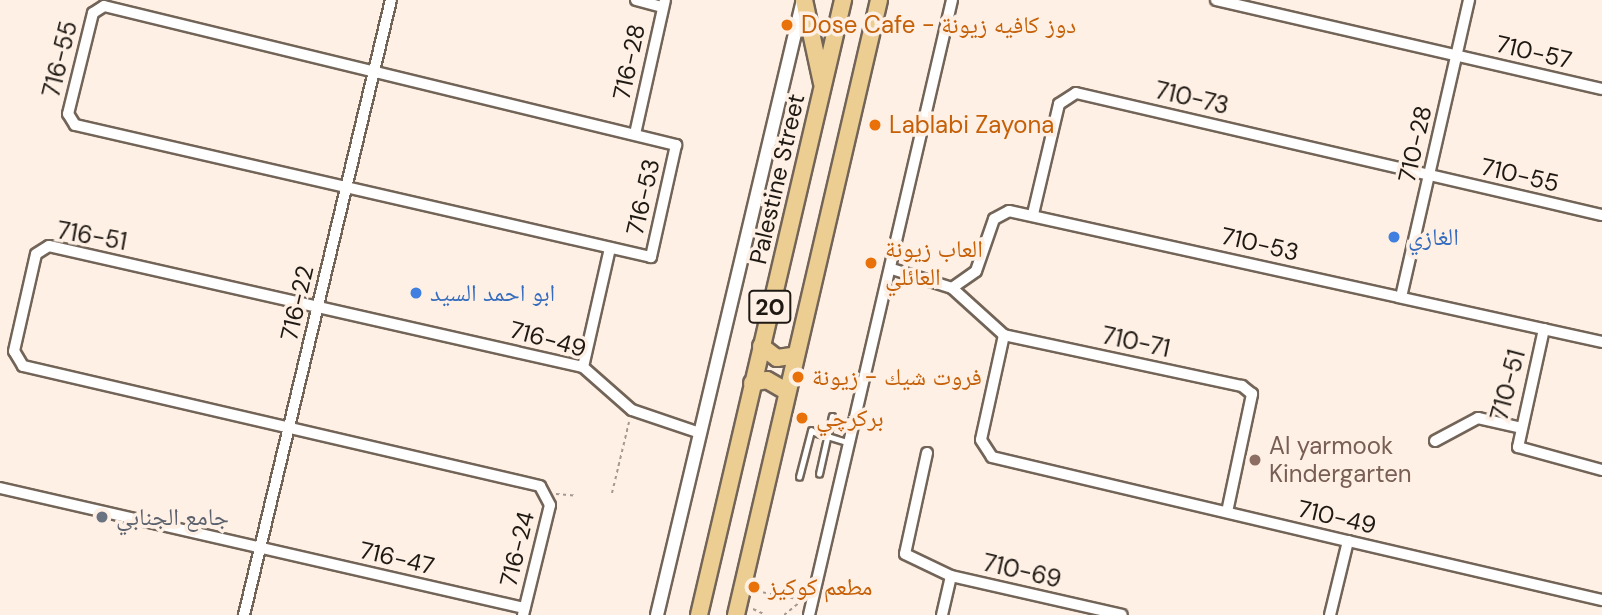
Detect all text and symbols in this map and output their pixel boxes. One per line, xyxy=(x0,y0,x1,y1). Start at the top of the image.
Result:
place label: Dose Cafe - دوز كافيه زيونة xyxy=(801,11,1076,39)
marker: Dose Cafe - دوز كافيه زيونة xyxy=(779,17,795,33)
street label: 716-55 xyxy=(37,18,83,100)
street label: 716-28 xyxy=(607,22,651,102)
street label: 710-57 xyxy=(1493,29,1575,75)
street label: 710-73 xyxy=(1152,76,1232,120)
street label: Palestine Street xyxy=(743,91,811,267)
street label: 710-28 xyxy=(1392,103,1438,185)
place label: Lablabi Zayona xyxy=(889,111,1054,139)
marker: Lablabi Zayona xyxy=(867,117,883,133)
street label: 710-55 xyxy=(1478,152,1562,198)
street label: 716-53 xyxy=(620,156,666,238)
street label: 716-51 xyxy=(55,216,129,256)
street label: 710-53 xyxy=(1218,221,1302,267)
place label: الغازي xyxy=(1408,223,1459,251)
marker: الغازي xyxy=(1386,229,1402,245)
place label: العاب زيونة العائلي xyxy=(885,235,983,291)
marker: العاب زيونة العائلي xyxy=(863,255,879,271)
street label: 716-22 xyxy=(274,263,320,343)
place label: ابو احمد السيد xyxy=(430,279,555,307)
marker: ابو احمد السيد xyxy=(408,285,424,301)
road number: 20 xyxy=(747,288,793,326)
street label: 716-49 xyxy=(507,315,589,363)
street label: 710-71 xyxy=(1099,321,1173,363)
street label: 710-51 xyxy=(1485,347,1531,423)
place label: فروت شيك - زيونة xyxy=(812,363,982,391)
marker: فروت شيك - زيونة xyxy=(790,369,806,385)
place label: بركرچي xyxy=(816,404,884,432)
marker: بركرچي xyxy=(794,410,810,426)
place label: Al yarmook Kindergarten xyxy=(1269,432,1412,488)
marker: Al yarmook Kindergarten xyxy=(1247,452,1263,468)
street label: 710-49 xyxy=(1295,494,1379,540)
place label: جامع الجنابي xyxy=(116,503,229,531)
street label: 716-24 xyxy=(494,508,540,590)
marker: جامع الجنابي xyxy=(94,509,110,525)
street label: 716-47 xyxy=(357,535,437,581)
street label: 710-69 xyxy=(980,548,1064,594)
place label: مطعم كوكيز xyxy=(768,573,873,601)
marker: مطعم كوكيز xyxy=(746,579,762,595)

